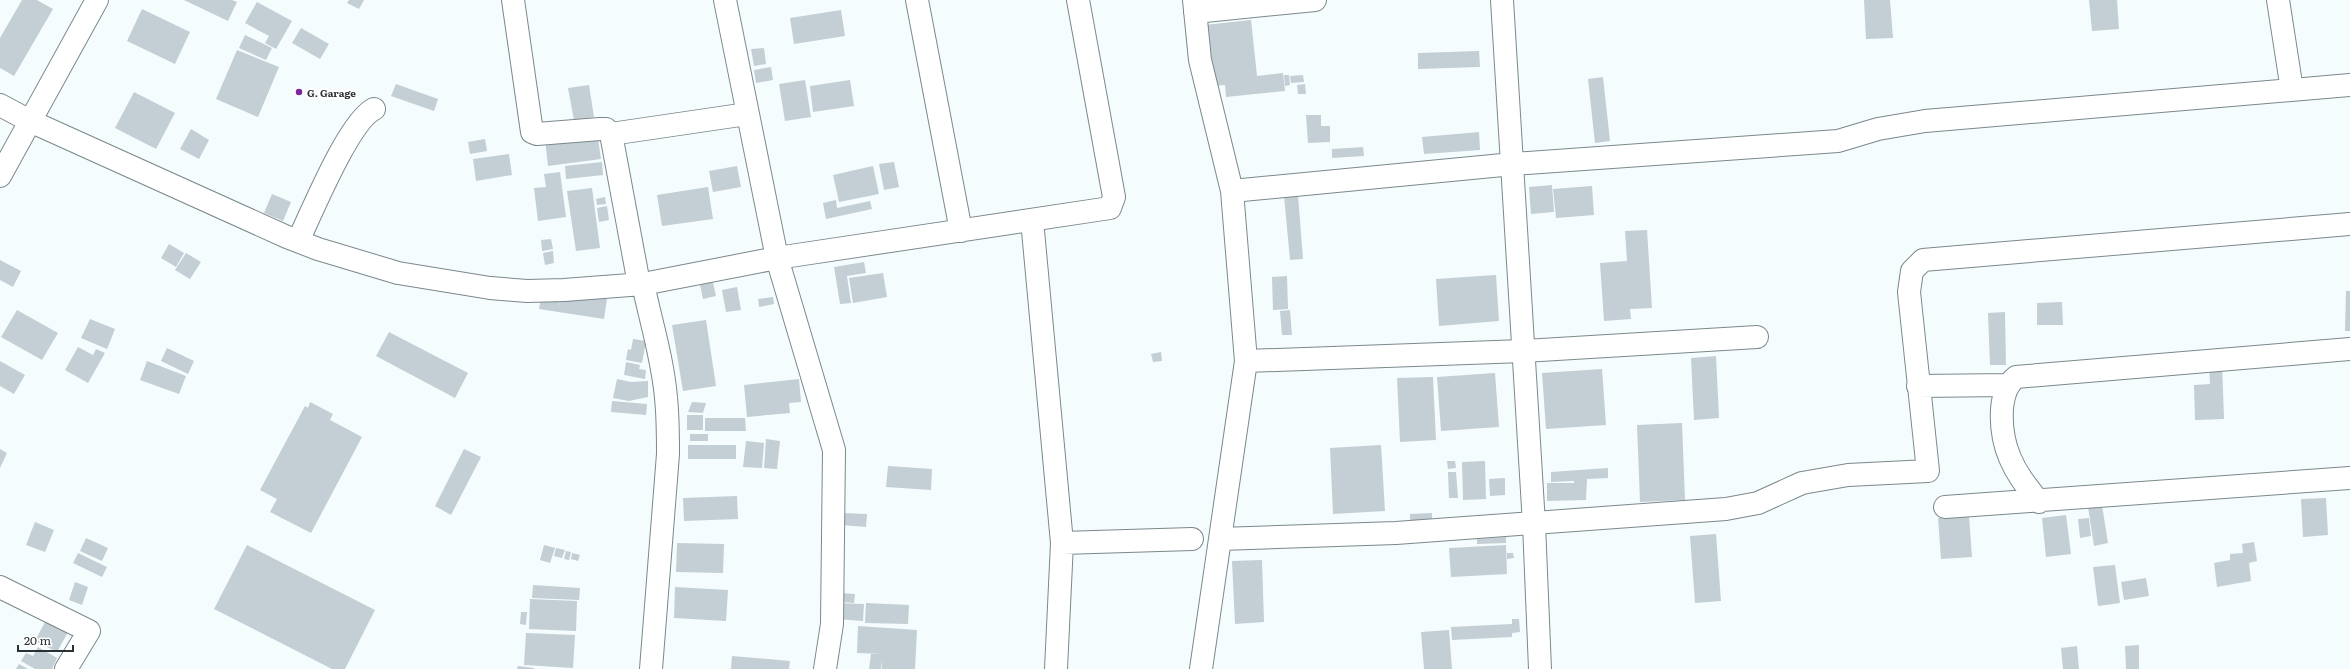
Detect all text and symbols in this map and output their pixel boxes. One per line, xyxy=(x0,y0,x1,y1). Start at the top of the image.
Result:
place label: G. Garage xyxy=(307,85,356,100)
marker: G. Garage xyxy=(294,87,304,97)
scale bar xyxy=(18,627,73,653)
text: 20 m xyxy=(24,631,51,649)

